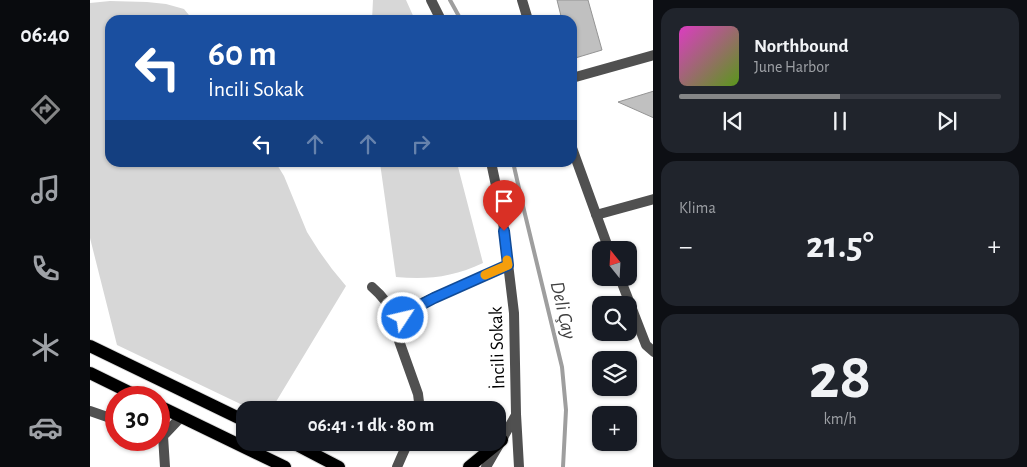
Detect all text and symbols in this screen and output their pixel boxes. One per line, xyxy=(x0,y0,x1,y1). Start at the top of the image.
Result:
text: 06:40 xyxy=(20,24,70,46)
icon: left xyxy=(125,35,190,100)
text: 60 m xyxy=(208,37,277,72)
text: Northbound xyxy=(754,37,849,56)
text: June Harbor xyxy=(754,59,829,75)
text: İncili Sokak xyxy=(208,78,304,100)
icon: directions xyxy=(28,92,63,127)
icon: previous xyxy=(719,107,747,135)
icon: pause xyxy=(826,107,854,135)
icon: next xyxy=(933,107,961,135)
icon: left xyxy=(248,130,276,158)
icon: ahead xyxy=(301,130,329,158)
icon: ahead xyxy=(354,130,382,158)
icon: right xyxy=(407,130,435,158)
icon: music xyxy=(28,172,63,207)
pin xyxy=(483,180,525,231)
icon: arrive xyxy=(490,187,518,215)
text: Klima xyxy=(679,200,716,216)
text: 21.5° xyxy=(806,227,874,265)
text: − xyxy=(679,233,692,261)
text: + xyxy=(988,233,1001,261)
north arrow xyxy=(592,241,638,286)
map controls xyxy=(592,241,637,451)
icon: phone xyxy=(28,251,63,286)
water label: Deli Çay xyxy=(547,279,580,342)
position arrow xyxy=(376,291,428,343)
button: search xyxy=(592,296,637,341)
street label: İncili Sokak xyxy=(486,306,508,390)
icon: climate xyxy=(28,330,63,365)
text: 28 xyxy=(809,345,871,410)
button: layers xyxy=(592,351,637,396)
speed limit sign: 30 xyxy=(105,386,170,451)
button: + xyxy=(592,406,637,451)
icon: car xyxy=(28,410,63,445)
text: km/h xyxy=(823,411,857,427)
text: 06:41 · 1 dk · 80 m xyxy=(308,416,434,435)

